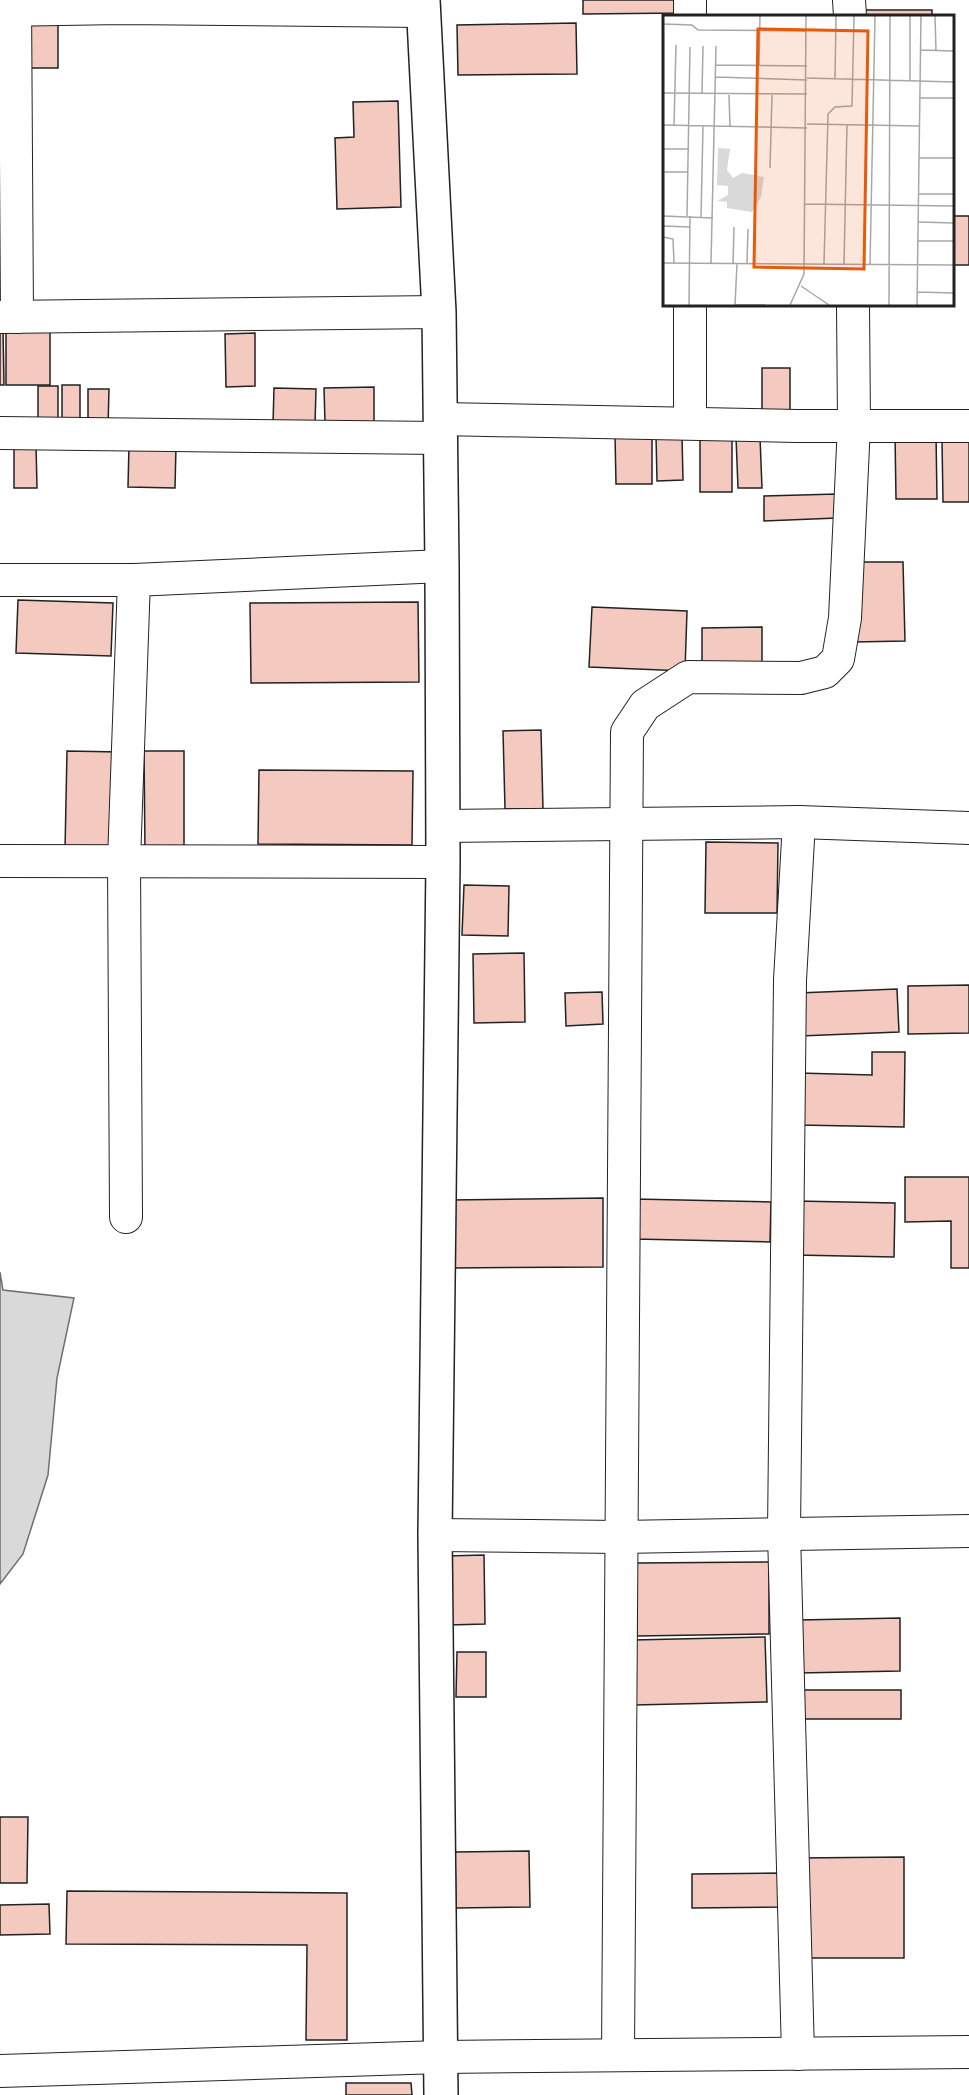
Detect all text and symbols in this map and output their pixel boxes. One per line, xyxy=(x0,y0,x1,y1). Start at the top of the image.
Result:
inset map xyxy=(663,15,954,306)

